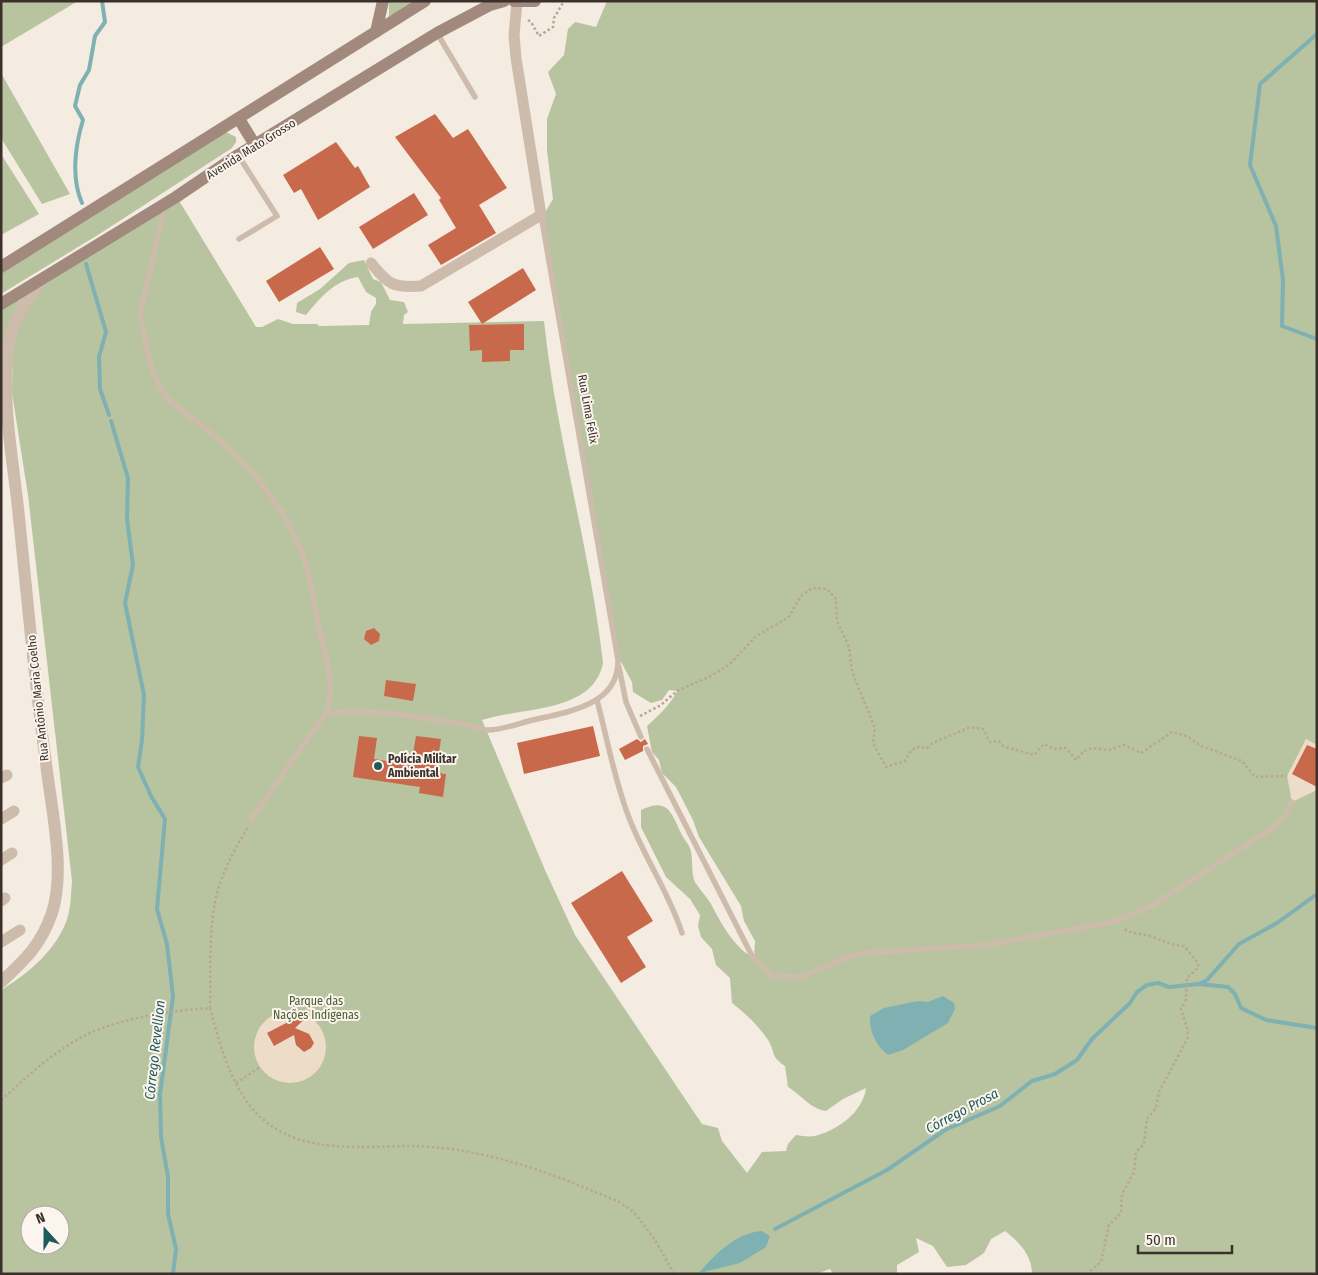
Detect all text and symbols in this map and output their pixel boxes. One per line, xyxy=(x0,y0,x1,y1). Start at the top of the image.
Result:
street label: Avenida Mato Grosso xyxy=(204,116,298,182)
street label: Rua Lima Félix xyxy=(575,373,601,445)
street label: Rua Antônio Maria Coelho xyxy=(24,634,52,762)
place label: Polícia Militar Ambiental xyxy=(387,752,457,780)
marker: Polícia Militar Ambiental xyxy=(372,760,384,772)
park label: Parque das Nações Indígenas xyxy=(273,994,359,1022)
water label: Córrego Revellion xyxy=(141,999,169,1101)
water label: Córrego Prosa xyxy=(923,1085,1001,1137)
north arrow xyxy=(20,1205,70,1255)
text: N xyxy=(34,1209,47,1228)
scale bar xyxy=(1138,1222,1232,1254)
text: 50 m xyxy=(1146,1231,1176,1249)

